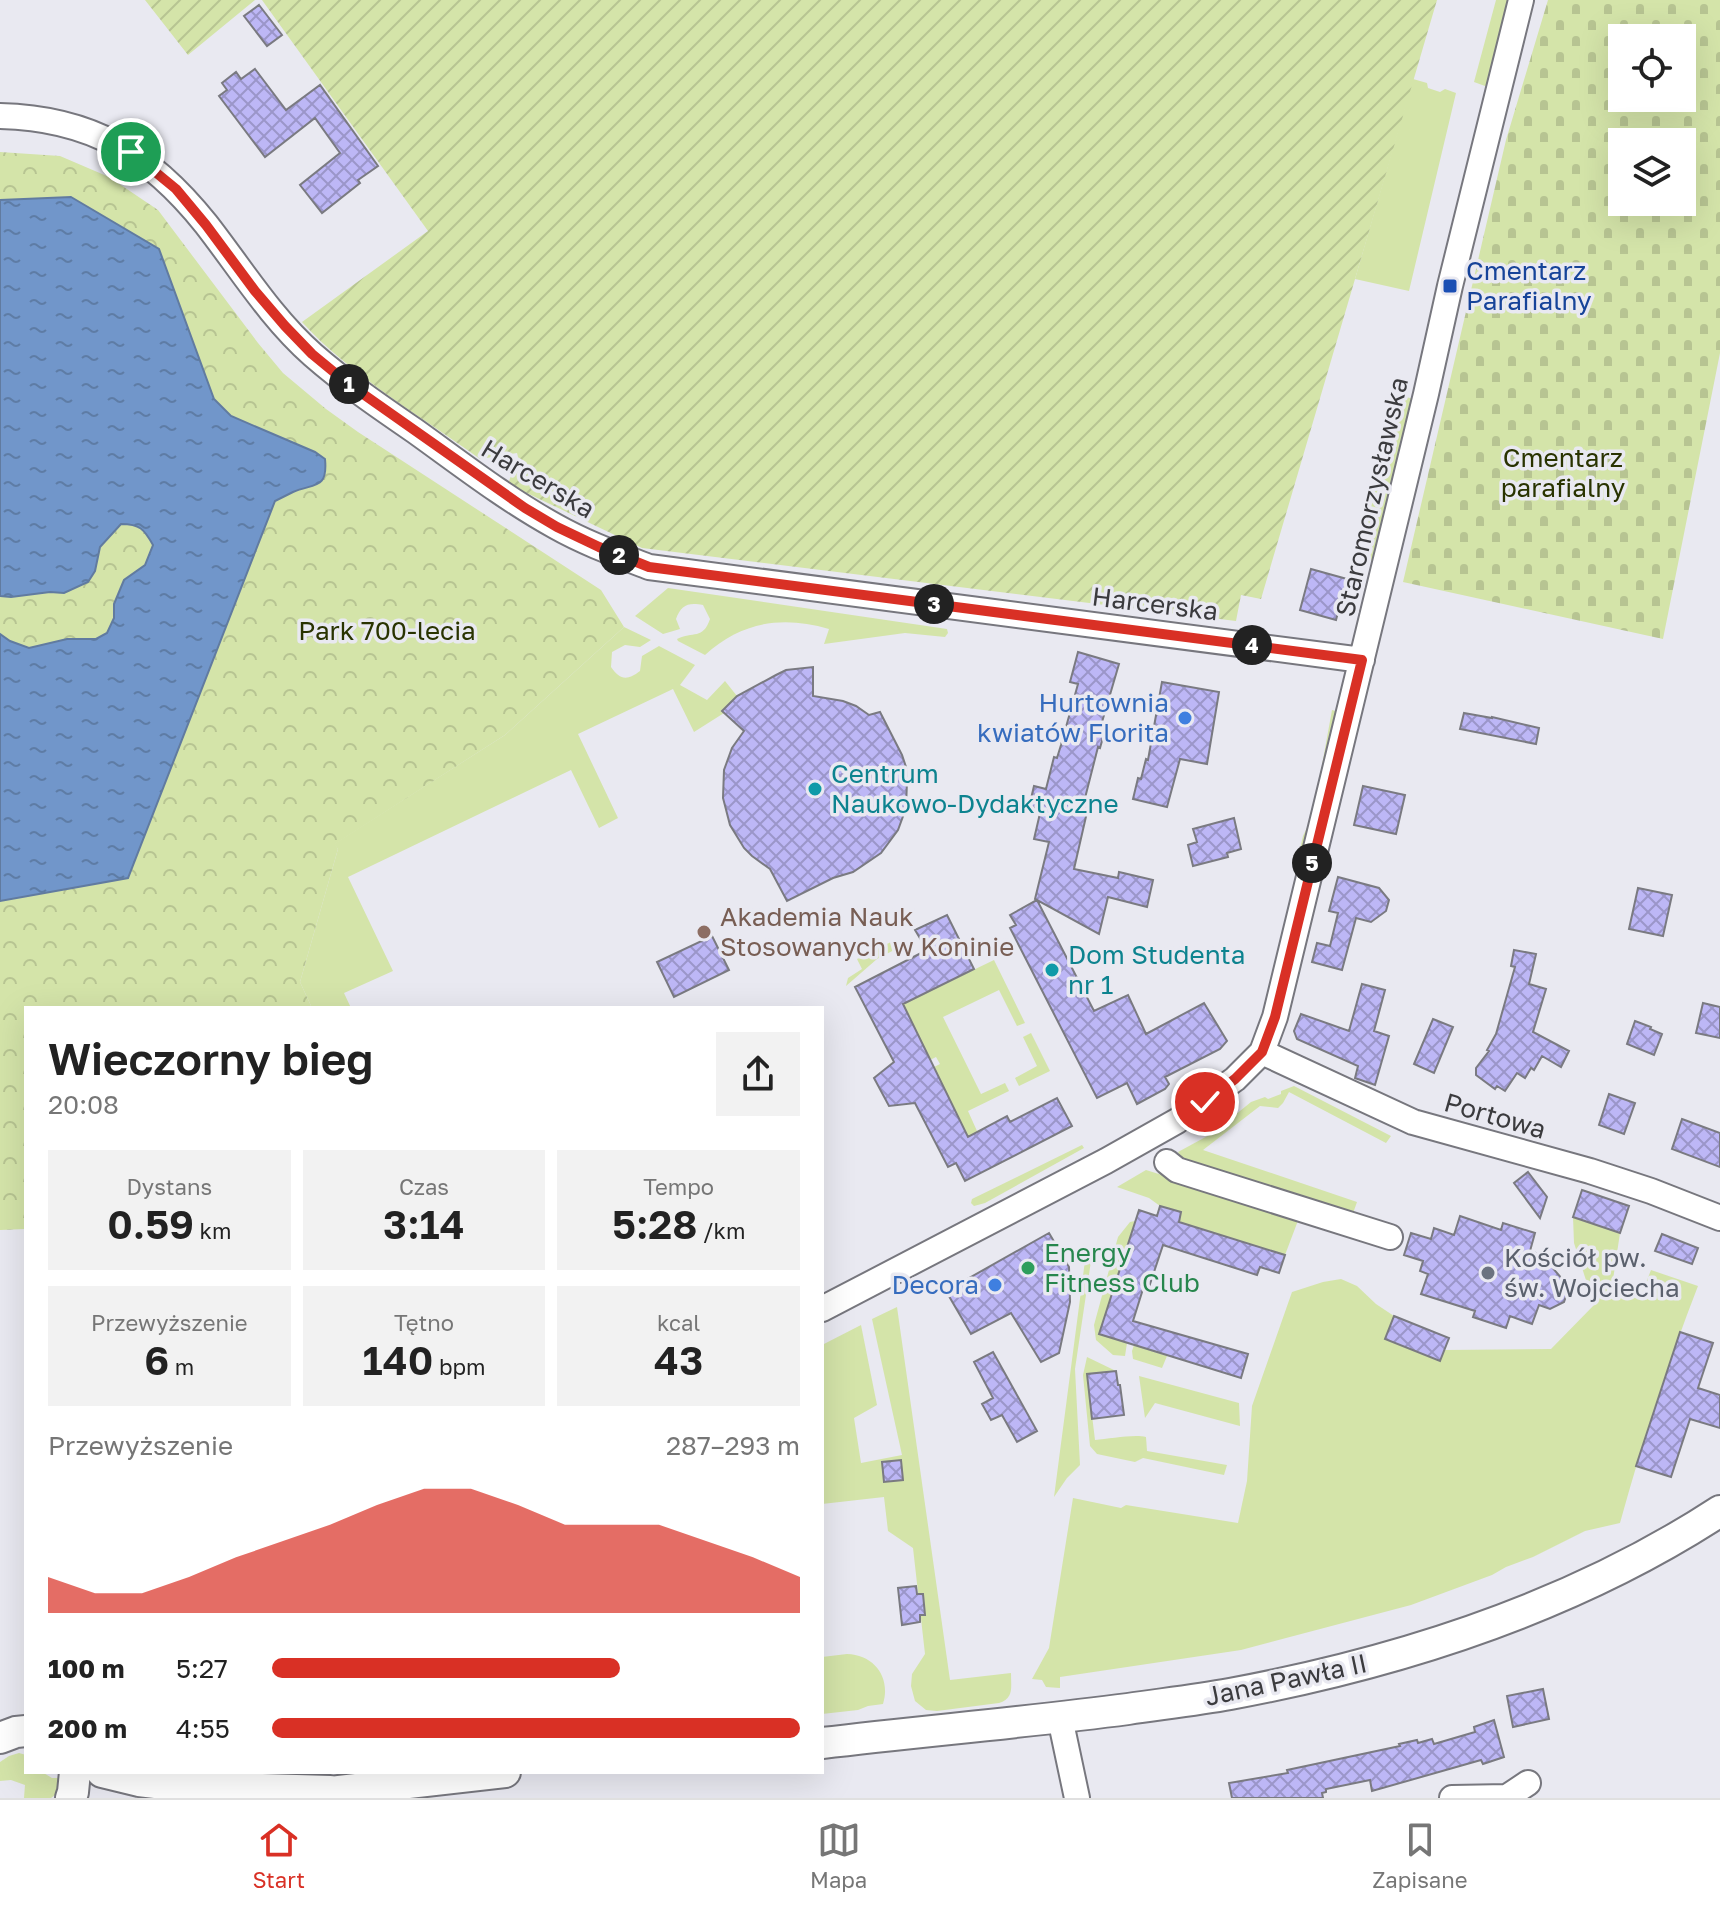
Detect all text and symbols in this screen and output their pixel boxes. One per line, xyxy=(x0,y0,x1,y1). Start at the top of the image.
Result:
map controls xyxy=(1608,24,1696,216)
button: locate xyxy=(1608,24,1696,112)
pin xyxy=(97,118,165,186)
button: layers xyxy=(1608,128,1696,216)
icon: arrive xyxy=(109,130,153,174)
place label: Cmentarz Parafialny xyxy=(1466,255,1592,316)
marker: Cmentarz Parafialny xyxy=(1441,277,1459,295)
pin: 1 xyxy=(329,364,369,404)
text: 1 xyxy=(343,370,355,397)
street label: Staromorzysławska xyxy=(1329,374,1414,620)
street label: Harcerska xyxy=(476,433,601,524)
park label: Cmentarz parafialny xyxy=(1501,442,1626,503)
pin: 2 xyxy=(599,535,639,575)
text: 2 xyxy=(612,541,626,568)
street label: Harcerska xyxy=(1090,580,1220,627)
pin: 3 xyxy=(914,584,954,624)
text: 3 xyxy=(927,590,941,617)
park label: Park 700-lecia xyxy=(298,615,476,646)
pin: 4 xyxy=(1232,625,1272,665)
text: 4 xyxy=(1245,631,1259,658)
place label: Hurtownia kwiatów Florita xyxy=(977,687,1169,748)
marker: Hurtownia kwiatów Florita xyxy=(1176,709,1194,727)
place label: Centrum Naukowo-Dydaktyczne xyxy=(831,758,1119,819)
marker: Centrum Naukowo-Dydaktyczne xyxy=(806,780,824,798)
pin: 5 xyxy=(1292,843,1332,883)
text: 5 xyxy=(1305,849,1319,876)
place label: Akademia Nauk Stosowanych w Koninie xyxy=(720,901,1014,962)
marker: Akademia Nauk Stosowanych w Koninie xyxy=(695,923,713,941)
place label: Dom Studenta nr 1 xyxy=(1068,939,1245,1000)
marker: Dom Studenta nr 1 xyxy=(1043,961,1061,979)
text: Wieczorny bieg xyxy=(48,1032,373,1085)
button: share xyxy=(716,1032,800,1116)
pin xyxy=(1171,1068,1239,1136)
icon: check xyxy=(1183,1080,1227,1124)
street label: Portowa xyxy=(1441,1086,1549,1145)
text: 20:08 xyxy=(48,1089,119,1120)
text: Dystans xyxy=(126,1173,212,1200)
text: Czas xyxy=(399,1173,449,1200)
text: Tempo xyxy=(643,1173,714,1200)
text: 0.59 xyxy=(107,1200,194,1248)
text: 3:14 xyxy=(383,1200,465,1248)
text: 5:28 xyxy=(612,1200,697,1248)
text: km xyxy=(194,1217,231,1244)
text: /km xyxy=(697,1217,745,1244)
place label: Energy Fitness Club xyxy=(1044,1237,1200,1298)
place label: Kościół pw. św. Wojciecha xyxy=(1504,1242,1680,1303)
marker: Energy Fitness Club xyxy=(1019,1259,1037,1277)
marker: Kościół pw. św. Wojciecha xyxy=(1479,1264,1497,1282)
place label: Decora xyxy=(891,1269,979,1300)
marker: Decora xyxy=(986,1276,1004,1294)
text: Przewyższenie xyxy=(91,1309,248,1336)
text: Tętno xyxy=(394,1309,454,1336)
text: kcal xyxy=(657,1309,700,1336)
text: 6 xyxy=(144,1336,169,1384)
text: 140 xyxy=(363,1336,433,1384)
text: 43 xyxy=(654,1336,703,1384)
text: m xyxy=(169,1353,194,1380)
text: bpm xyxy=(433,1353,485,1380)
text: Przewyższenie xyxy=(48,1430,233,1461)
text: 287–293 m xyxy=(666,1430,800,1461)
street label: Jana Pawła II xyxy=(1202,1647,1370,1712)
text: 100 m xyxy=(48,1653,124,1684)
text: 5:27 xyxy=(176,1653,228,1684)
text: 200 m xyxy=(48,1713,127,1744)
text: 4:55 xyxy=(176,1713,230,1744)
tab: Start xyxy=(252,1818,305,1893)
tab: Mapa xyxy=(810,1818,867,1893)
tab: Zapisane xyxy=(1372,1818,1468,1893)

